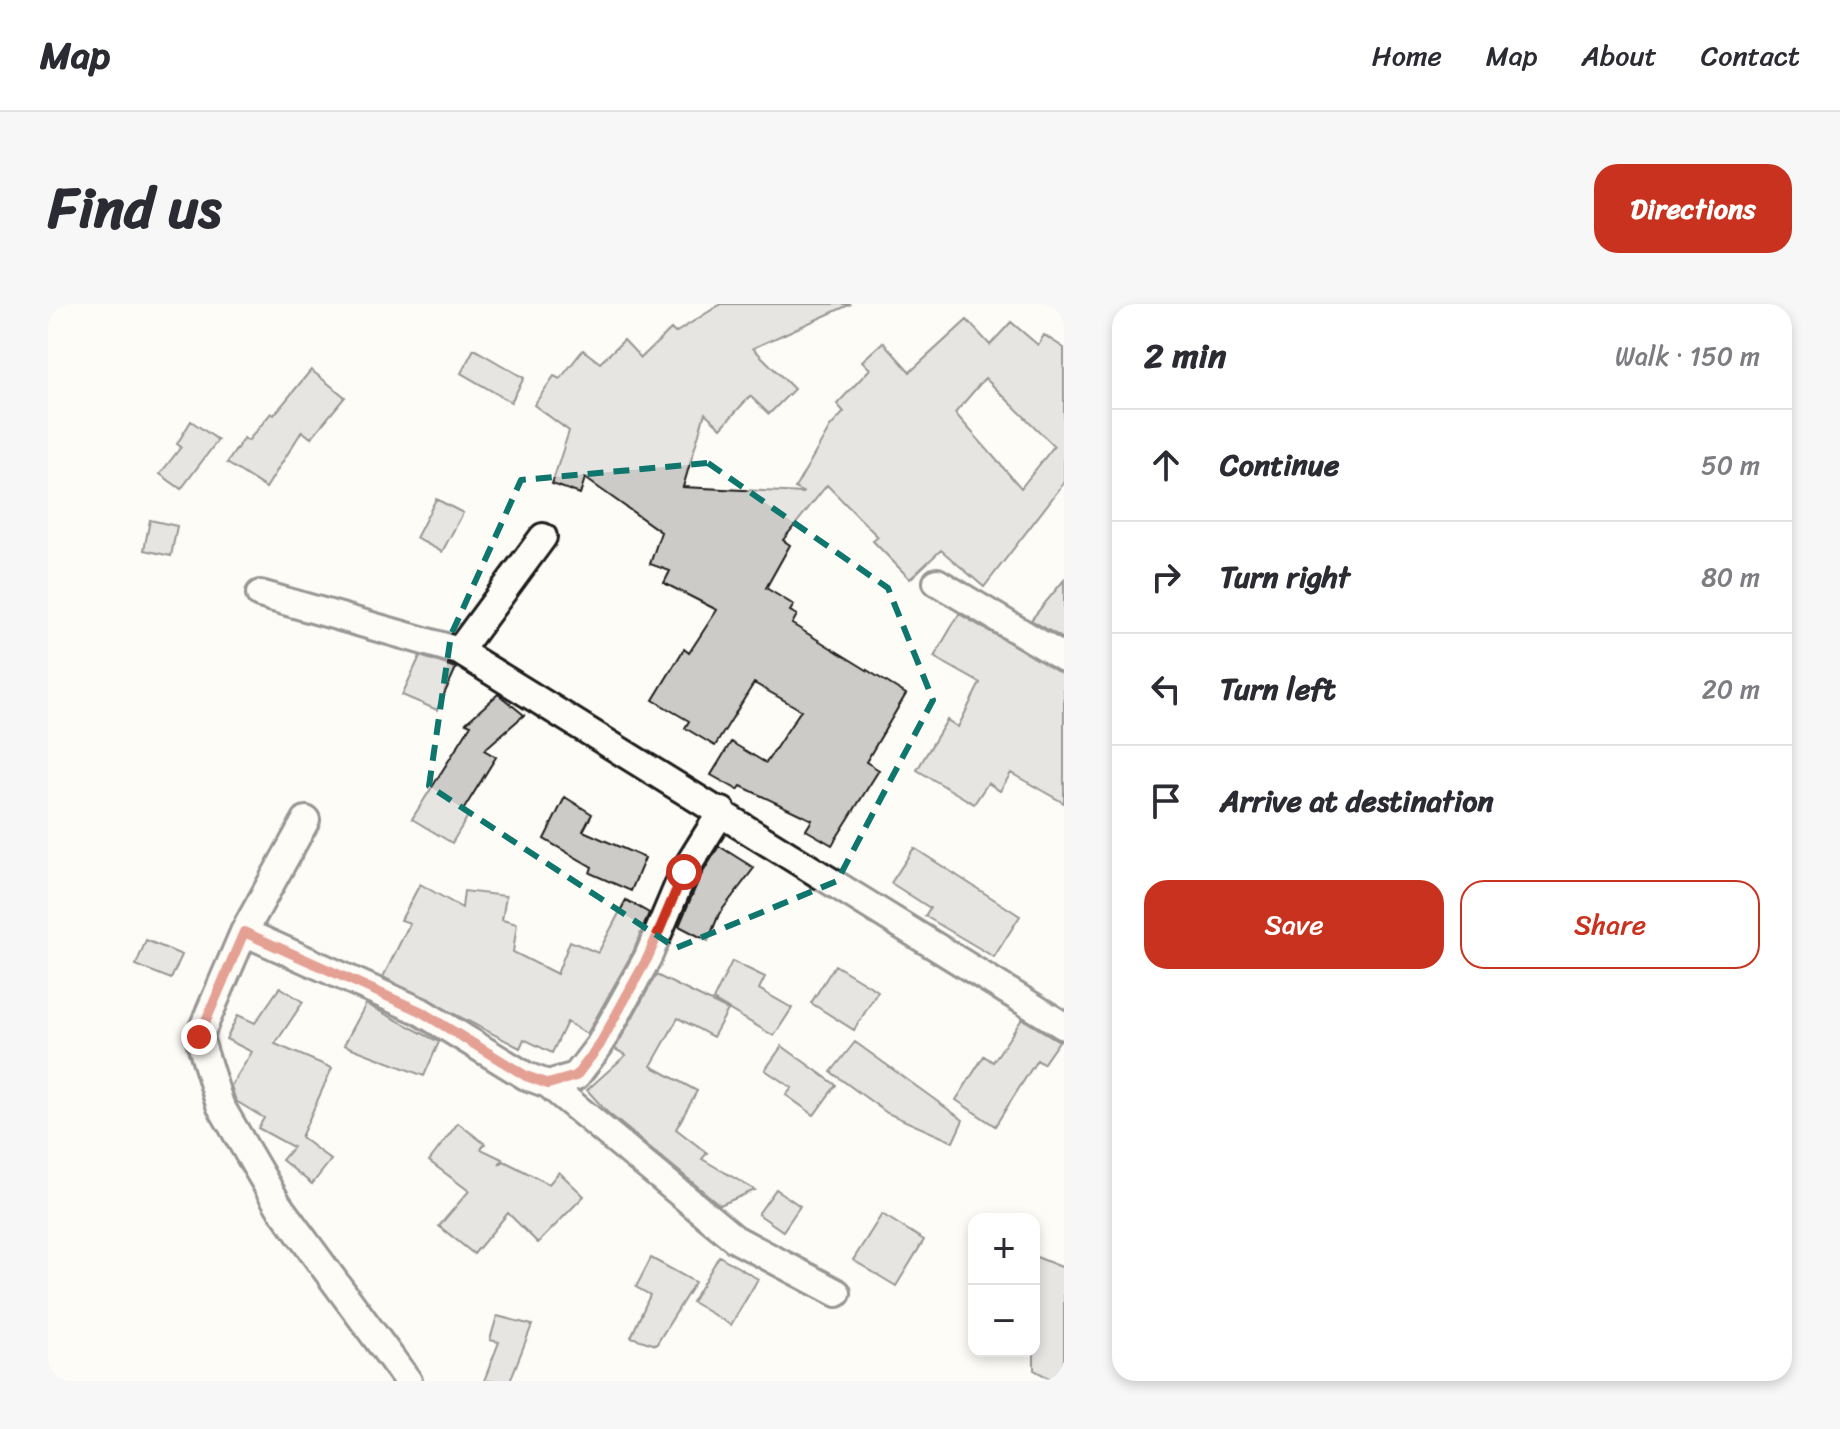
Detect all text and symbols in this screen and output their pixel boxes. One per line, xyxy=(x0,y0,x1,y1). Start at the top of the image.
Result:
text: Map xyxy=(40,22,110,89)
text: Home xyxy=(1372,31,1442,80)
text: Map xyxy=(1486,31,1537,80)
text: About xyxy=(1581,31,1657,80)
text: Contact xyxy=(1701,31,1800,80)
text: Find us xyxy=(48,159,221,258)
button: Directions xyxy=(1594,164,1792,253)
text: 2 min xyxy=(1144,326,1226,386)
text: Walk · 150 m xyxy=(1615,333,1760,379)
text: Continue xyxy=(1220,438,1339,492)
text: 50 m xyxy=(1701,442,1760,488)
icon: ahead xyxy=(1144,443,1188,487)
text: Turn right xyxy=(1220,550,1350,604)
text: 80 m xyxy=(1701,554,1760,600)
icon: right xyxy=(1144,555,1188,599)
text: Turn left xyxy=(1220,662,1336,716)
text: 20 m xyxy=(1702,666,1760,712)
icon: left xyxy=(1144,667,1188,711)
text: Arrive at destination xyxy=(1220,774,1494,828)
icon: arrive xyxy=(1144,779,1188,823)
route start xyxy=(666,854,702,890)
button: Save xyxy=(1144,880,1444,969)
button: Share xyxy=(1460,880,1760,969)
route end xyxy=(181,1019,217,1055)
map controls xyxy=(968,1213,1040,1357)
button: + xyxy=(968,1213,1040,1285)
button: − xyxy=(968,1285,1040,1357)

